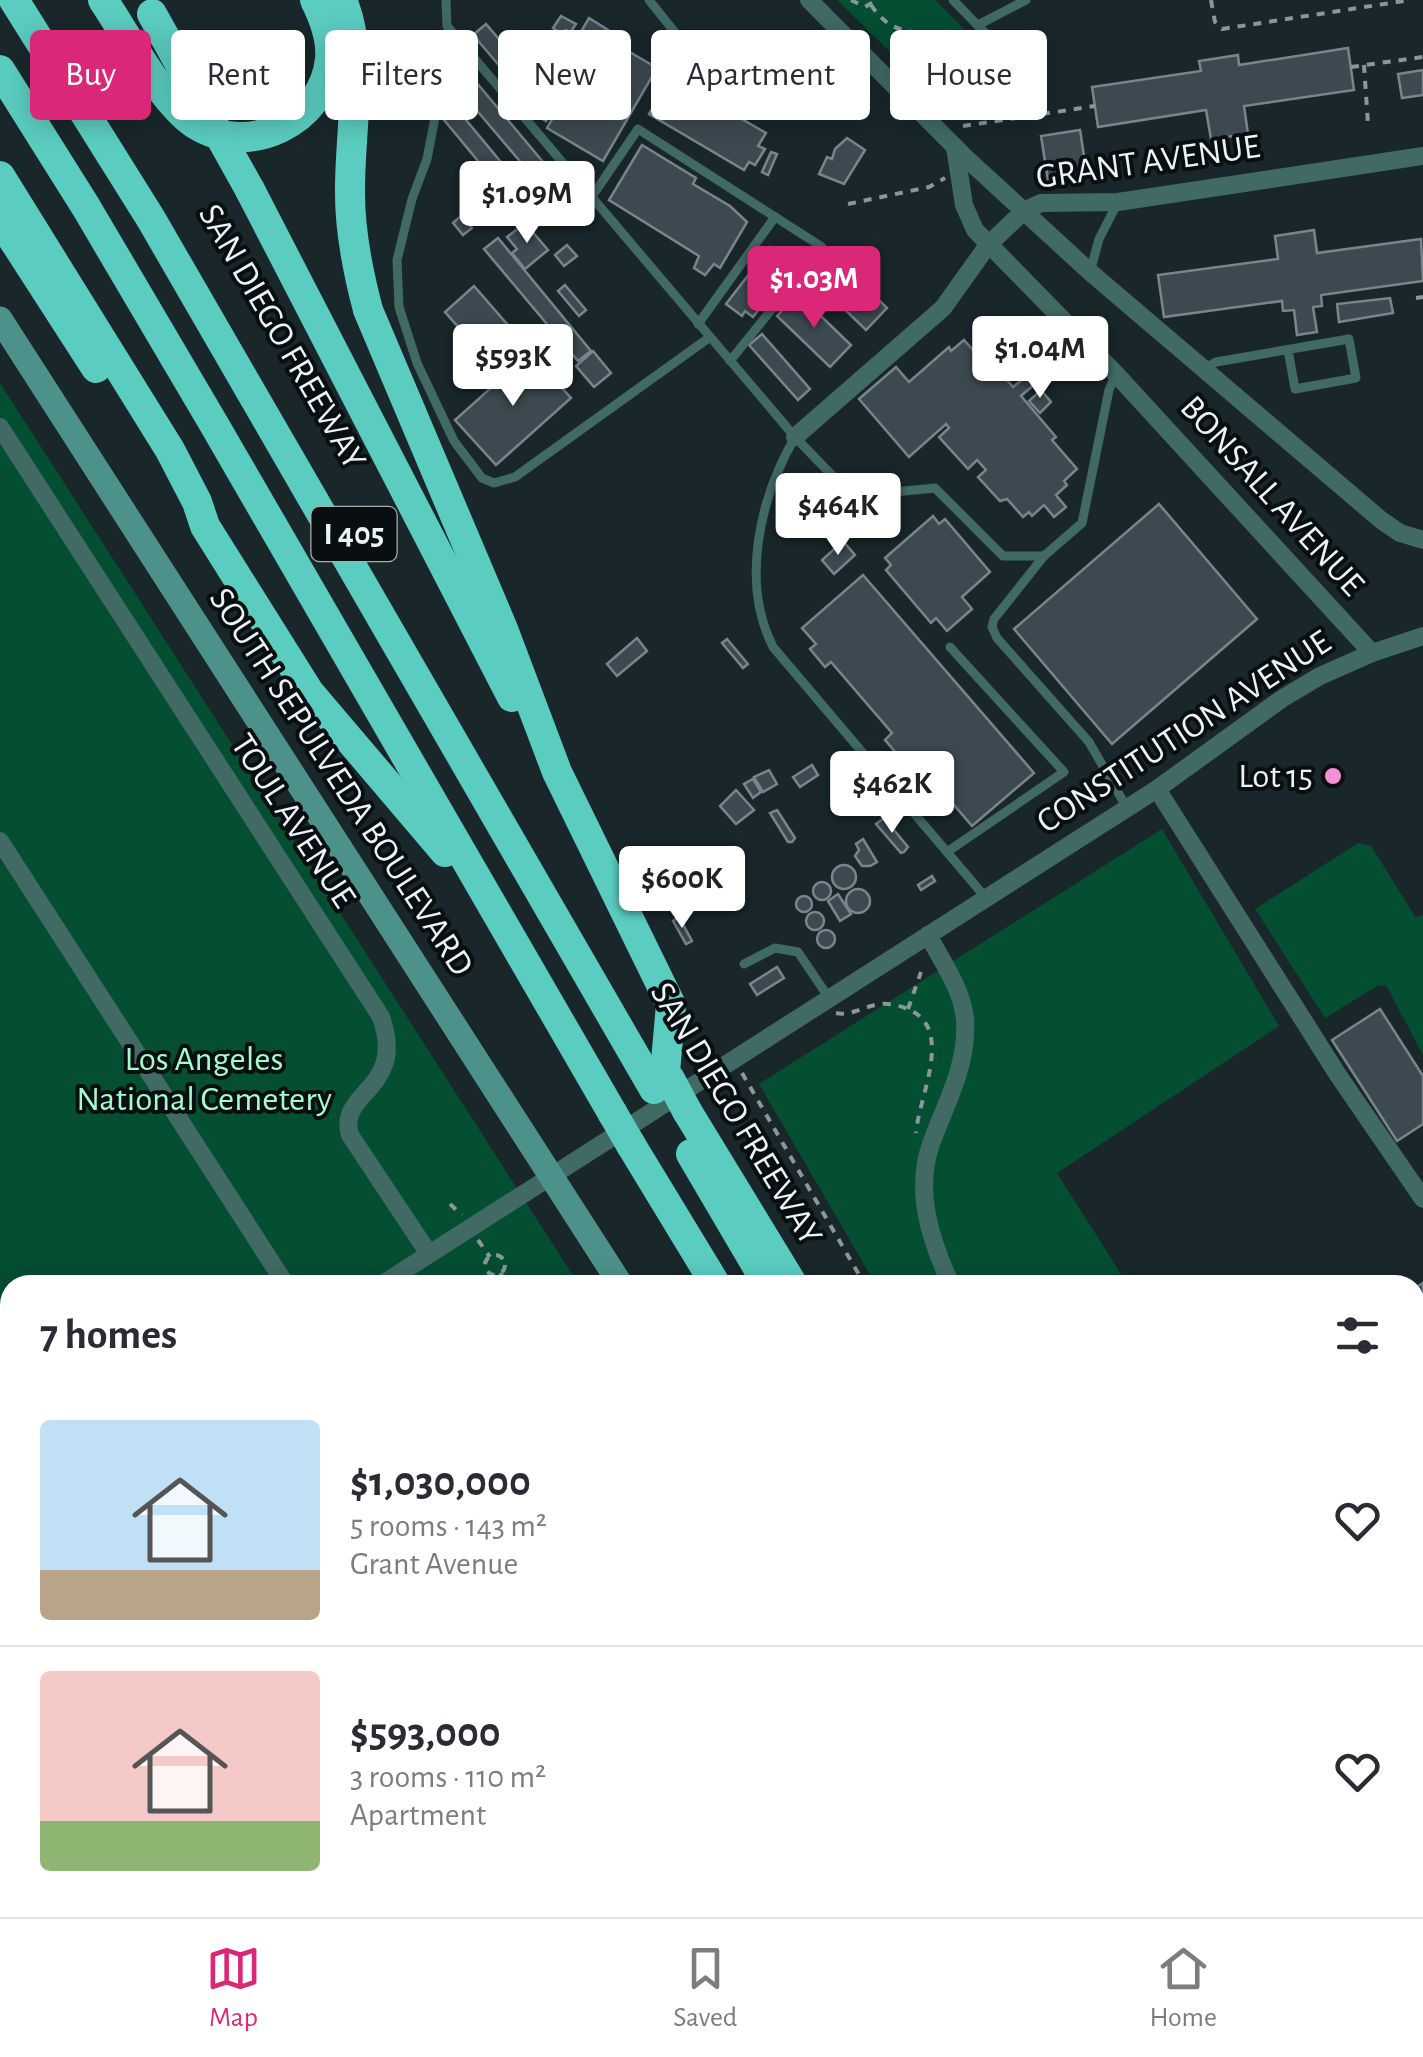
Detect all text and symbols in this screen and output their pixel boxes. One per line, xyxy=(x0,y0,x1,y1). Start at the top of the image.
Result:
chip: Buy xyxy=(30,30,151,120)
chip: Rent xyxy=(171,30,305,120)
chip: Filters xyxy=(325,30,478,120)
chip: New xyxy=(498,30,631,120)
chip: Apartment xyxy=(651,30,870,120)
chip: House xyxy=(890,30,1047,120)
street label: GRANT AVENUE xyxy=(1034,129,1262,195)
pin: $1.09M xyxy=(446,161,608,246)
text: $1.09M xyxy=(482,177,572,209)
street label: SAN DIEGO FREEWAY xyxy=(192,199,372,475)
pin: $1.03M xyxy=(733,246,895,331)
text: $1.03M xyxy=(769,262,859,294)
pin: $1.04M xyxy=(959,316,1121,401)
pin: $593K xyxy=(443,324,583,409)
text: $1.04M xyxy=(994,332,1086,364)
text: $593K xyxy=(475,340,551,372)
street label: BONSALL AVENUE xyxy=(1174,389,1371,603)
pin: $464K xyxy=(768,473,908,558)
text: $464K xyxy=(798,489,878,521)
road number: I 405 xyxy=(312,507,396,561)
street label: SOUTH SEPULVEDA BOULEVARD xyxy=(203,582,479,982)
street label: CONSTITUTION AVENUE xyxy=(1031,624,1337,840)
street label: TOUL AVENUE xyxy=(224,728,362,914)
pin: $462K xyxy=(822,751,962,836)
place label: Lot 15 xyxy=(1238,759,1313,794)
marker: Lot 15 xyxy=(1322,765,1344,787)
text: $462K xyxy=(852,767,932,799)
pin: $600K xyxy=(612,846,752,931)
text: $600K xyxy=(641,862,723,894)
street label: SAN DIEGO FREEWAY xyxy=(644,977,828,1251)
park label: Los Angeles National Cemetery xyxy=(76,1042,332,1117)
icon: filters xyxy=(1330,1308,1385,1363)
text: 7 homes xyxy=(40,1314,177,1356)
icon: home xyxy=(120,1460,240,1580)
text: $1,030,000 xyxy=(350,1461,531,1503)
icon: heart xyxy=(1330,1493,1385,1548)
text: 5 rooms · 143 m² xyxy=(350,1510,547,1542)
text: Grant Avenue xyxy=(350,1548,518,1580)
icon: home xyxy=(120,1711,240,1831)
text: $593,000 xyxy=(350,1712,501,1754)
icon: heart xyxy=(1330,1744,1385,1799)
text: 3 rooms · 110 m² xyxy=(350,1761,546,1793)
text: Apartment xyxy=(350,1799,486,1831)
tab: Map xyxy=(206,1941,261,2035)
tab: Saved xyxy=(673,1941,737,2035)
tab: Home xyxy=(1150,1941,1217,2035)

